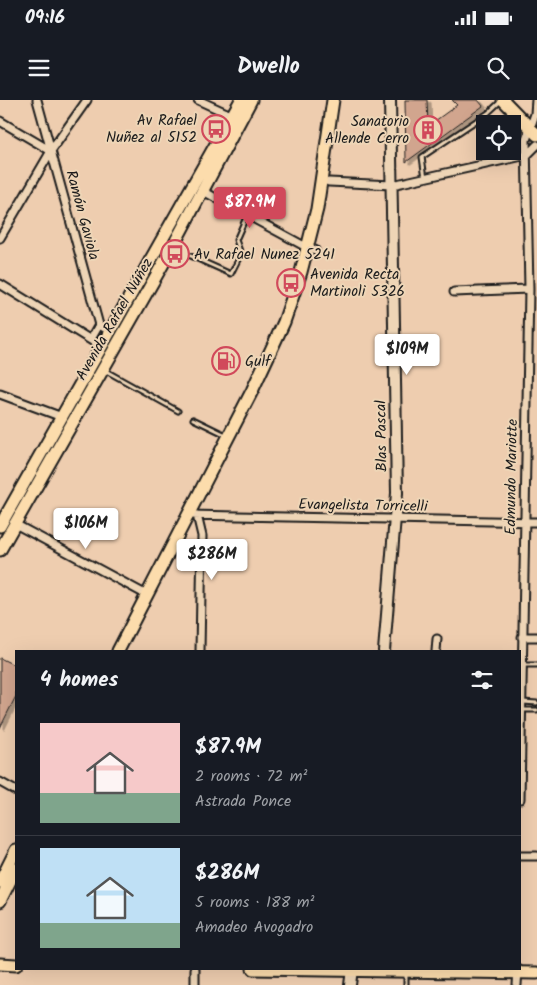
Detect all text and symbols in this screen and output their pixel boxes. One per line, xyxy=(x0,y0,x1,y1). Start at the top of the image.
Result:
text: 09:16 xyxy=(25,3,65,33)
text: Dwello xyxy=(237,50,300,85)
icon: menu xyxy=(25,54,53,82)
icon: search xyxy=(484,54,512,82)
place label: Av Rafael Nuñez al 5152 xyxy=(106,109,197,150)
place label: Sanatorio Allende Cerro xyxy=(325,110,409,151)
bus stop icon: Av Rafael Nuñez al 5152 xyxy=(201,114,231,144)
building icon: Sanatorio Allende Cerro xyxy=(413,115,443,145)
map controls xyxy=(476,115,521,160)
button: locate xyxy=(476,115,521,160)
street label: Ramón Gaviola xyxy=(59,168,106,263)
pin: $87.9M xyxy=(209,186,291,229)
text: $87.9M xyxy=(225,190,275,215)
bus stop icon: Av Rafael Nunez 5241 xyxy=(160,239,190,269)
place label: Av Rafael Nunez 5241 xyxy=(194,243,335,267)
street label: Avenida Rafael Núñez xyxy=(70,253,160,385)
place label: Avenida Recta Martinoli 5326 xyxy=(310,263,405,304)
bus stop icon: Avenida Recta Martinoli 5326 xyxy=(276,268,306,298)
pin: $109M xyxy=(372,334,442,376)
text: $109M xyxy=(386,337,428,362)
fuel station icon: Gulf xyxy=(211,346,241,376)
place label: Gulf xyxy=(245,350,272,374)
street label: Blas Pascal xyxy=(369,400,395,472)
street label: Edmundo Mariotte xyxy=(499,418,525,535)
street label: Evangelista Torricelli xyxy=(298,493,429,519)
pin: $106M xyxy=(51,508,121,550)
text: $106M xyxy=(64,511,108,536)
pin: $286M xyxy=(177,538,247,581)
text: $286M xyxy=(187,542,237,567)
text: 4 homes xyxy=(40,664,118,697)
icon: filters xyxy=(468,666,496,694)
text: $87.9M xyxy=(195,731,261,764)
icon: home xyxy=(80,743,140,803)
text: 2 rooms · 72 m² xyxy=(195,764,307,789)
text: Astrada Ponce xyxy=(195,789,291,814)
text: $286M xyxy=(195,857,259,890)
icon: home xyxy=(80,868,140,928)
text: 5 rooms · 188 m² xyxy=(195,890,314,915)
text: Amadeo Avogadro xyxy=(195,915,313,940)

